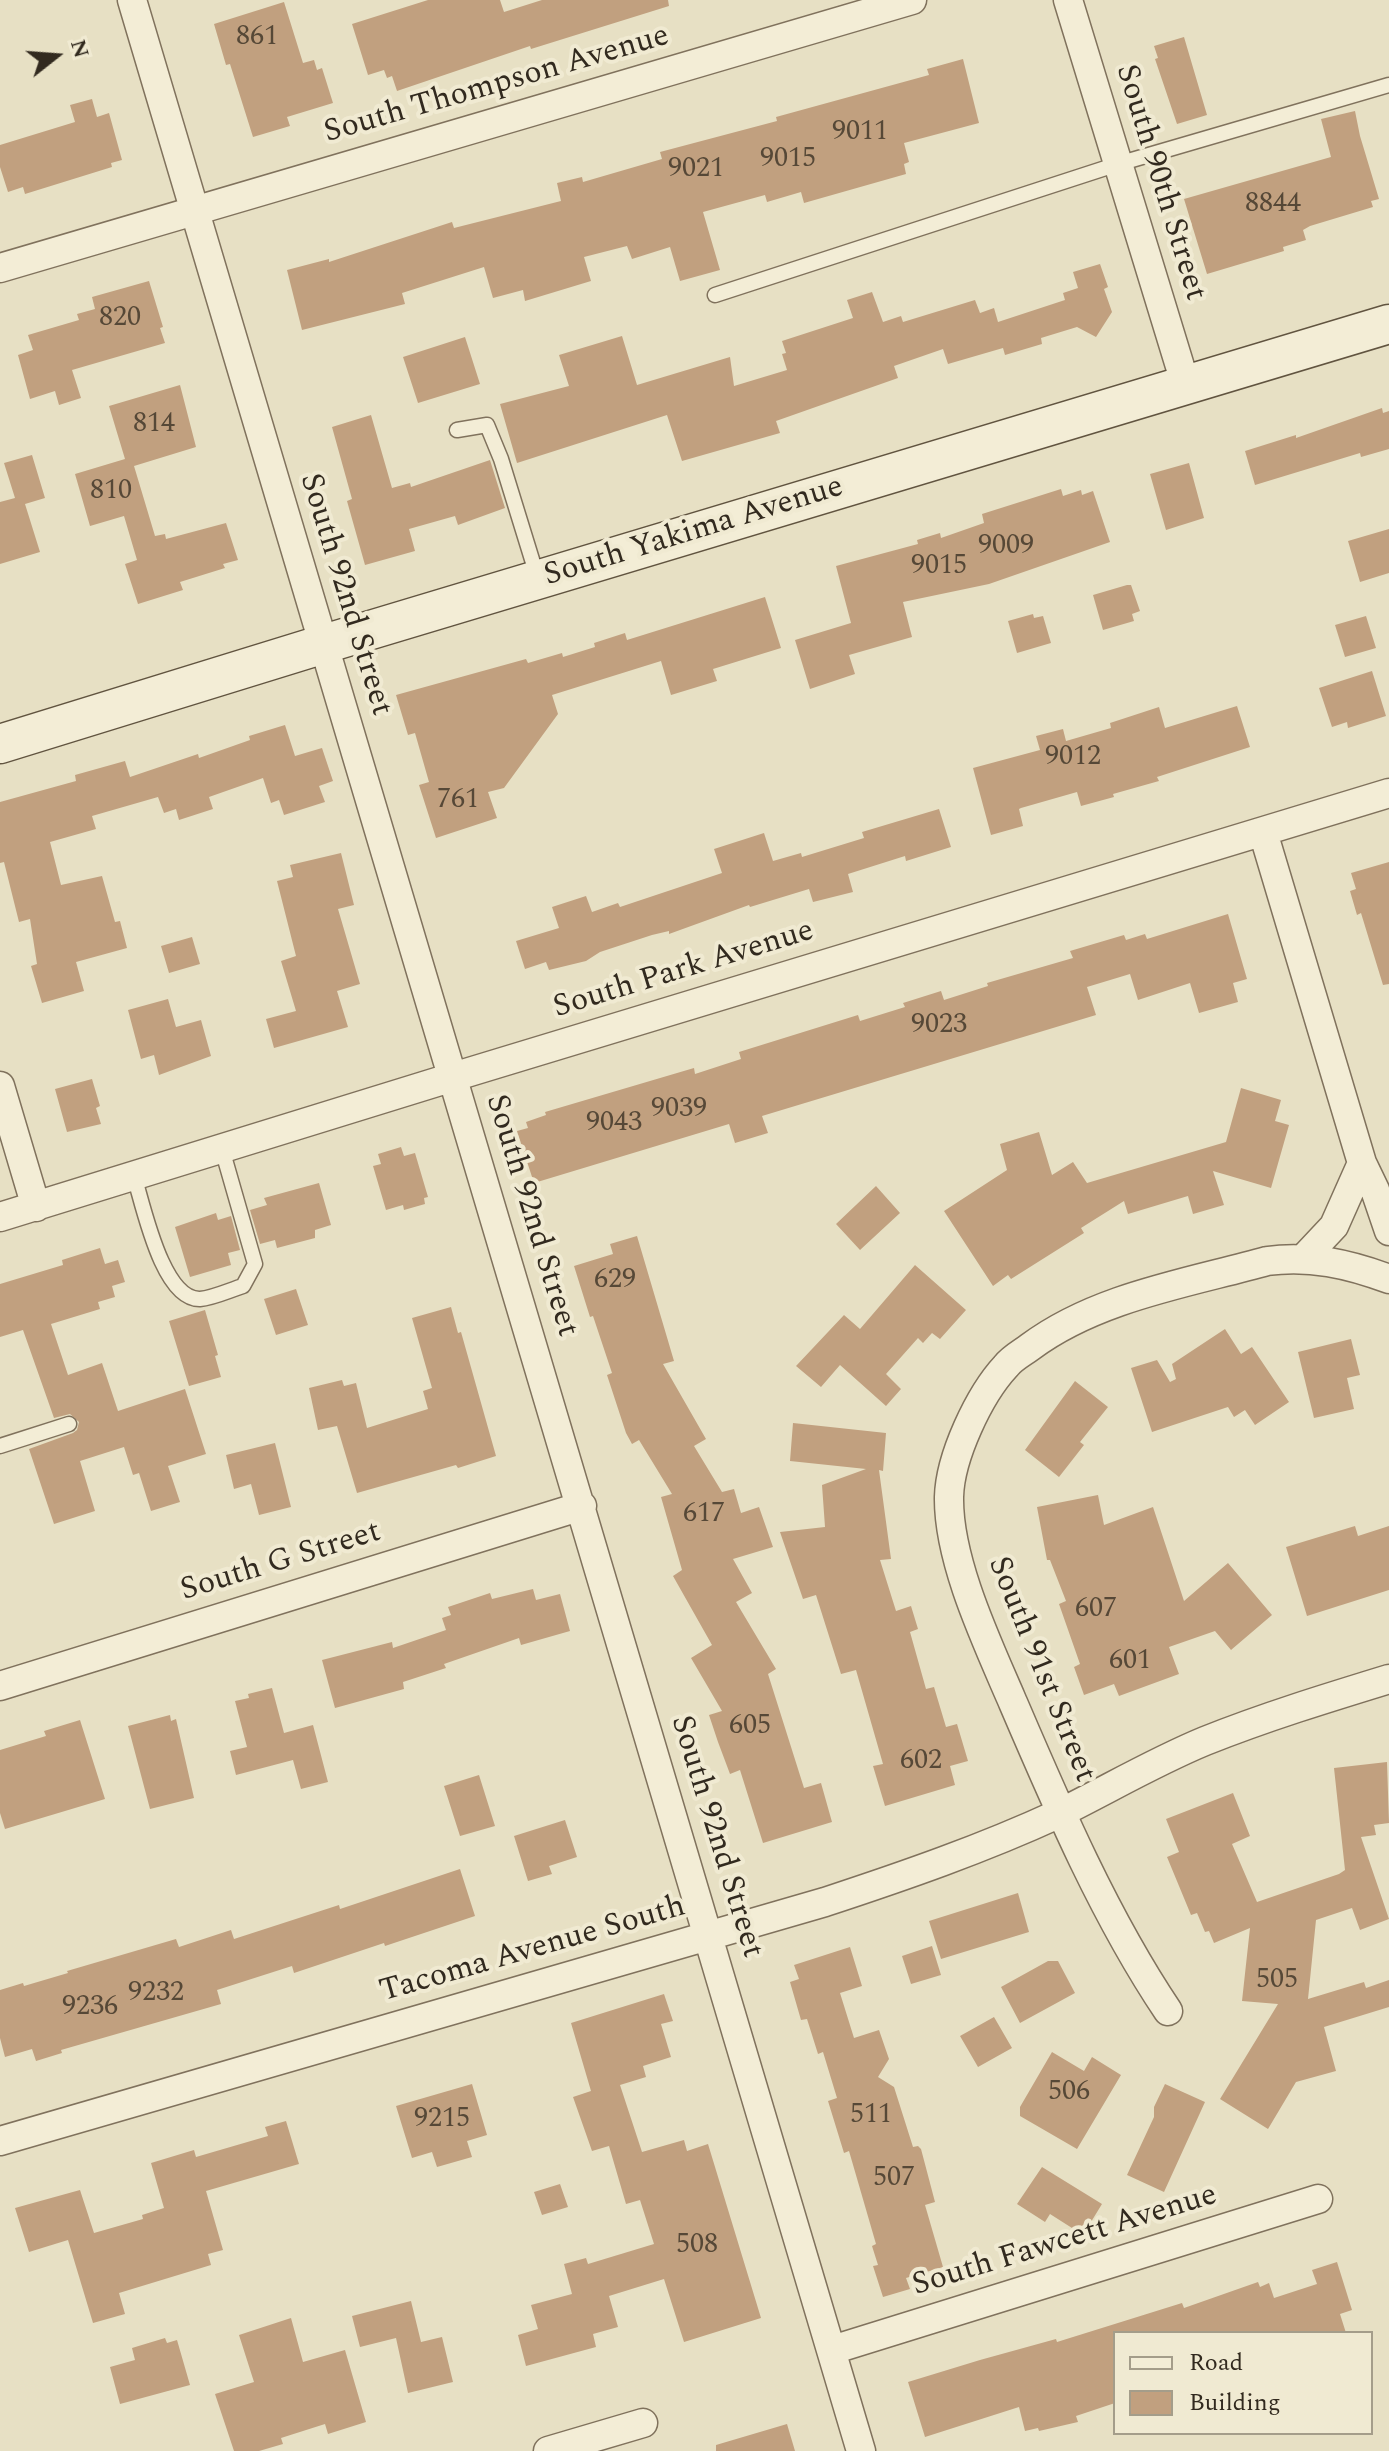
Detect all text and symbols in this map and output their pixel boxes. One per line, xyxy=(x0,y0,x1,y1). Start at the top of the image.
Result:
north arrow xyxy=(16,16,96,96)
street label: South Thompson Avenue xyxy=(320,18,674,154)
house number: 861 xyxy=(236,22,278,56)
text: N xyxy=(61,35,98,62)
street label: South 90th Street xyxy=(1105,60,1213,306)
house number: 9011 xyxy=(832,117,888,151)
house number: 9015 xyxy=(760,144,816,178)
house number: 9021 xyxy=(668,154,724,188)
house number: 8844 xyxy=(1245,189,1301,223)
house number: 820 xyxy=(99,303,141,337)
house number: 814 xyxy=(133,409,175,443)
street label: South 92nd Street xyxy=(289,469,399,721)
street label: South Yakima Avenue xyxy=(540,469,848,597)
house number: 810 xyxy=(90,476,132,510)
house number: 9009 xyxy=(978,531,1034,565)
house number: 9015 xyxy=(911,551,967,585)
house number: 9012 xyxy=(1045,742,1101,776)
house number: 761 xyxy=(437,785,479,819)
street label: South Park Avenue xyxy=(549,913,819,1029)
house number: 9023 xyxy=(911,1010,967,1044)
street label: South 92nd Street xyxy=(475,1090,585,1342)
house number: 9039 xyxy=(651,1094,707,1128)
house number: 9043 xyxy=(586,1108,642,1142)
house number: 629 xyxy=(594,1265,636,1299)
house number: 617 xyxy=(683,1499,725,1533)
street label: South G Street xyxy=(176,1514,386,1612)
street label: South 91st Street xyxy=(977,1552,1103,1788)
house number: 607 xyxy=(1075,1594,1117,1628)
house number: 601 xyxy=(1109,1646,1151,1680)
street label: South 92nd Street xyxy=(660,1711,770,1963)
house number: 605 xyxy=(729,1711,771,1745)
house number: 602 xyxy=(900,1746,942,1780)
street label: Tacoma Avenue South xyxy=(376,1889,690,2013)
house number: 505 xyxy=(1256,1965,1298,1999)
house number: 9232 xyxy=(128,1978,184,2012)
house number: 9236 xyxy=(62,1992,118,2026)
house number: 506 xyxy=(1048,2077,1090,2111)
house number: 511 xyxy=(850,2100,892,2134)
house number: 9215 xyxy=(414,2104,470,2138)
house number: 507 xyxy=(873,2163,915,2197)
street label: South Fawcett Avenue xyxy=(908,2177,1222,2307)
house number: 508 xyxy=(676,2230,718,2264)
legend xyxy=(1113,2331,1373,2435)
text: Road xyxy=(1189,2345,1243,2381)
text: Building xyxy=(1189,2385,1281,2421)

